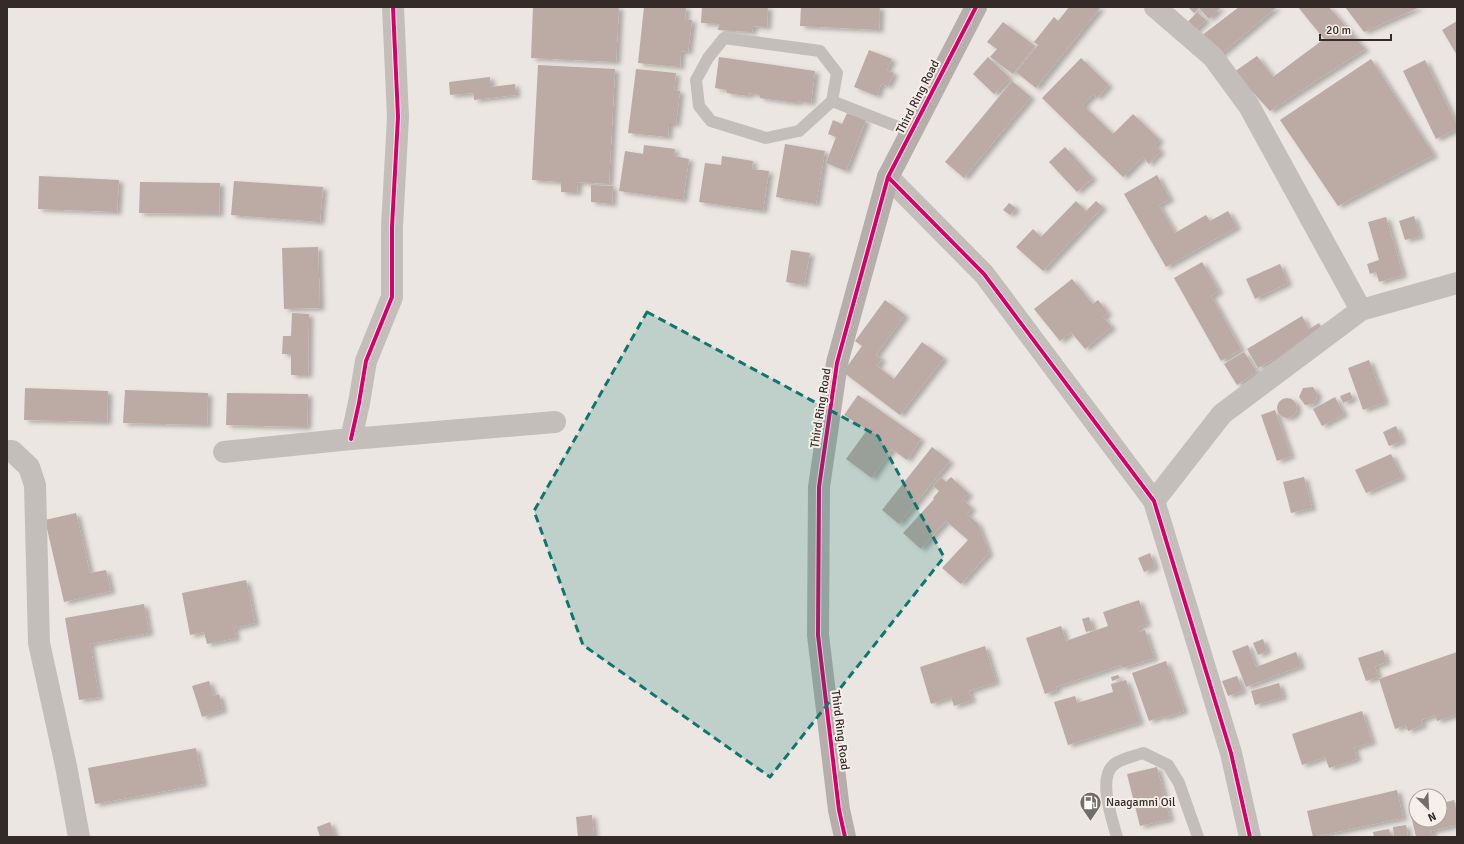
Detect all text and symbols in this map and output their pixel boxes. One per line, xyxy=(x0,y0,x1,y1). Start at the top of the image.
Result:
scale bar xyxy=(1320,16,1391,42)
text: 20 m xyxy=(1326,23,1351,38)
street label: Third Ring Road xyxy=(893,58,943,136)
street label: Third Ring Road xyxy=(807,367,835,449)
street label: Third Ring Road xyxy=(828,689,852,771)
north arrow xyxy=(1408,788,1448,828)
fuel station icon: Naagamni Oil xyxy=(1078,789,1104,822)
place label: Naagamni Oil xyxy=(1106,795,1176,810)
text: N xyxy=(1426,809,1438,824)

